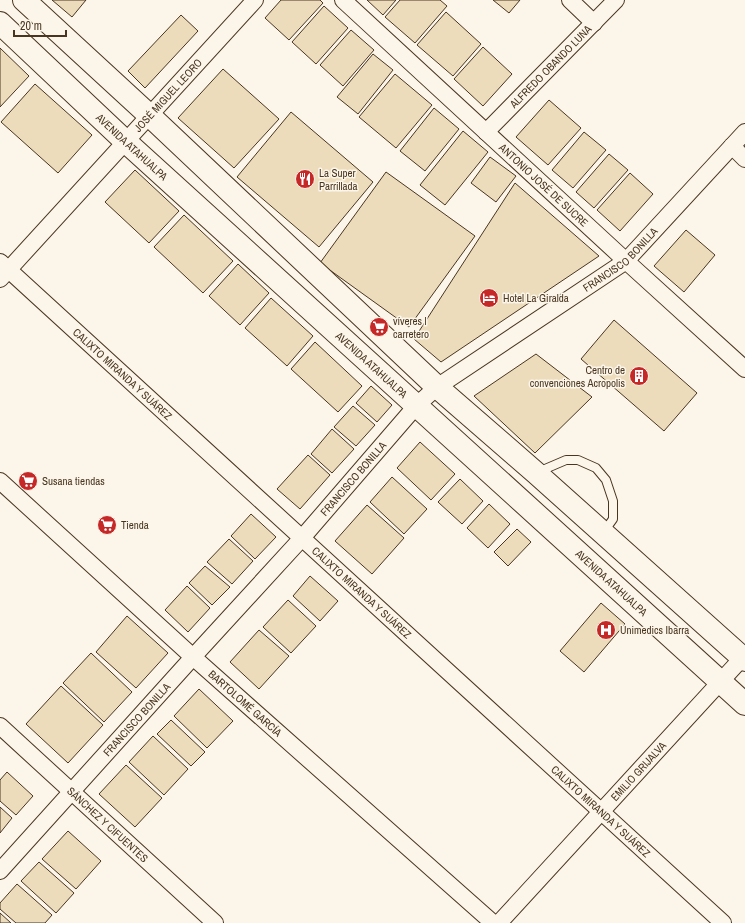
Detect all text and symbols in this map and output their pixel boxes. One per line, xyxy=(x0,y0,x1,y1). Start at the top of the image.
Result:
scale bar xyxy=(14,12,66,38)
text: 20 m xyxy=(20,18,42,34)
street label: ALFREDO OBANDO LUNA xyxy=(506,21,595,112)
street label: JOSÉ MIGUEL LEORO xyxy=(131,56,205,135)
street label: AVENIDA ATAHUALPA xyxy=(93,110,171,184)
street label: ANTONIO JOSÉ DE SUCRE xyxy=(495,140,591,230)
place label: La Super Parrillada xyxy=(319,166,358,193)
restaurant icon: La Super Parrillada xyxy=(294,168,316,190)
street label: FRANCISCO BONILLA xyxy=(580,224,661,295)
hotel icon: Hotel La Giralda xyxy=(478,287,500,309)
place label: Hotel La Giralda xyxy=(503,291,569,305)
place label: víveres l carretero xyxy=(393,314,429,341)
supermarket icon: víveres l carretero xyxy=(368,316,390,338)
street label: CALIXTO MIRANDA Y SUÁREZ xyxy=(70,325,175,423)
street label: AVENIDA ATAHUALPA xyxy=(332,328,411,402)
place label: Centro de convenciones Acropolis xyxy=(530,363,625,390)
building icon: Centro de convenciones Acropolis xyxy=(628,365,650,387)
street label: FRANCISCO BONILLA xyxy=(317,438,390,519)
supermarket icon: Susana tiendas xyxy=(17,470,39,492)
place label: Susana tiendas xyxy=(42,474,105,488)
supermarket icon: Tienda xyxy=(96,514,118,536)
place label: Tienda xyxy=(121,518,149,532)
street label: CALIXTO MIRANDA Y SUÁREZ xyxy=(309,544,415,642)
street label: AVENIDA ATAHUALPA xyxy=(572,546,651,620)
hospital icon: Unimedics Ibarra xyxy=(595,619,617,641)
place label: Unimedics Ibarra xyxy=(620,623,689,637)
street label: BARTOLOMÉ GARCÍA xyxy=(206,667,286,740)
street label: FRANCISCO BONILLA xyxy=(100,679,174,759)
street label: EMILIO GRIJALVA xyxy=(608,738,670,804)
street label: CALIXTO MIRANDA Y SUÁREZ xyxy=(548,762,654,860)
street label: SÁNCHEZ Y CIFUENTES xyxy=(64,784,151,865)

